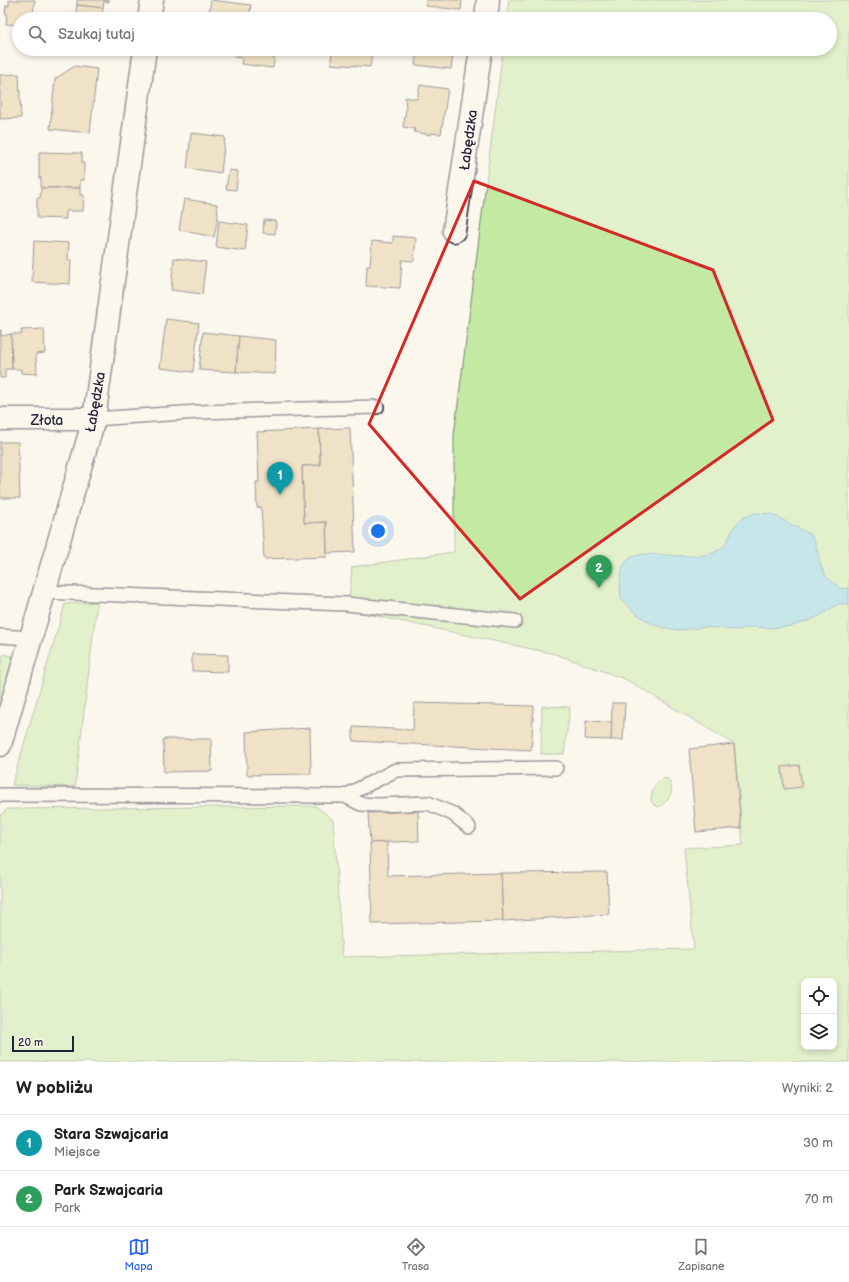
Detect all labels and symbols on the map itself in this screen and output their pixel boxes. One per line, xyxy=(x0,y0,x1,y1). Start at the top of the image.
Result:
street label: Łabędzka xyxy=(456,109,481,172)
street label: Łabędzka xyxy=(82,370,109,434)
street label: Złota xyxy=(30,412,63,429)
pin: 1 xyxy=(267,462,293,495)
your location xyxy=(368,521,388,541)
pin: 2 xyxy=(586,555,612,588)
scale bar xyxy=(12,1034,74,1053)

